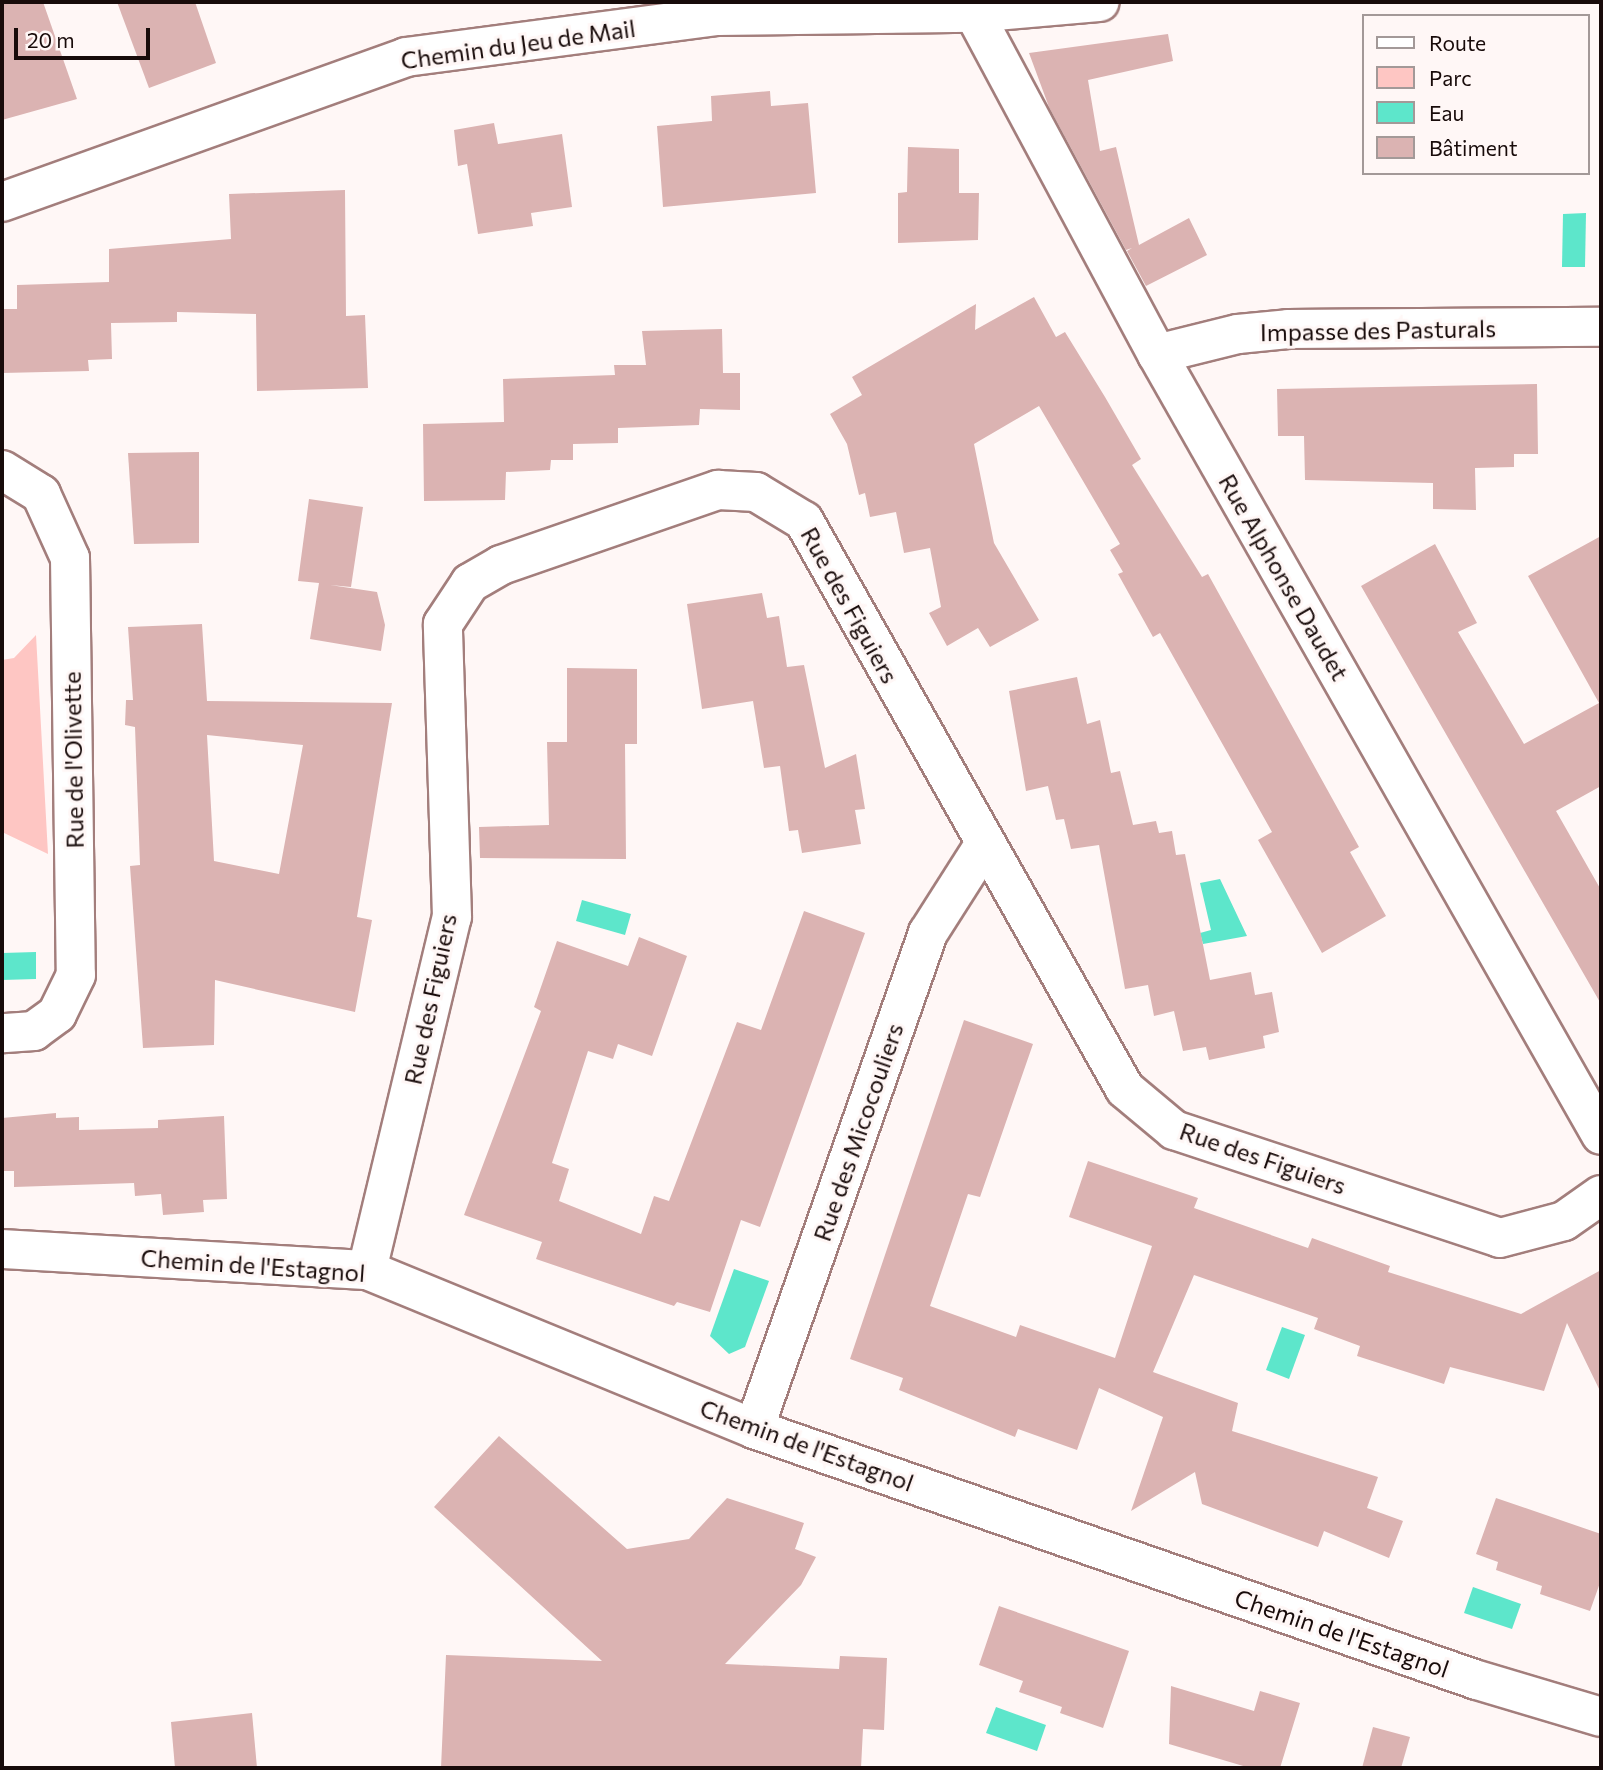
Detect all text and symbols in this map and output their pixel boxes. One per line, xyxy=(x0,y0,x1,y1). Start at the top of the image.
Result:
street label: Chemin du Jeu de Mail xyxy=(399,13,637,75)
scale bar xyxy=(18,14,154,58)
legend xyxy=(1362,14,1589,175)
text: 20 m xyxy=(27,27,75,52)
text: Route xyxy=(1429,30,1486,55)
text: Parc xyxy=(1429,65,1472,90)
text: Eau xyxy=(1429,100,1464,125)
text: Bâtiment xyxy=(1429,135,1518,160)
street label: Impasse des Pasturals xyxy=(1260,314,1496,346)
street label: Rue Alphonse Daudet xyxy=(1213,469,1355,685)
street label: Rue des Figuiers xyxy=(795,522,905,688)
street label: Rue de l'Olivette xyxy=(57,671,89,849)
street label: Rue des Figuiers xyxy=(398,911,462,1087)
street label: Rue des Micocouliers xyxy=(807,1019,909,1245)
street label: Rue des Figuiers xyxy=(1176,1116,1350,1200)
street label: Chemin de l'Estagnol xyxy=(140,1243,366,1287)
street label: Chemin de l'Estagnol xyxy=(696,1393,918,1497)
street label: Chemin de l'Estagnol xyxy=(1231,1583,1453,1683)

